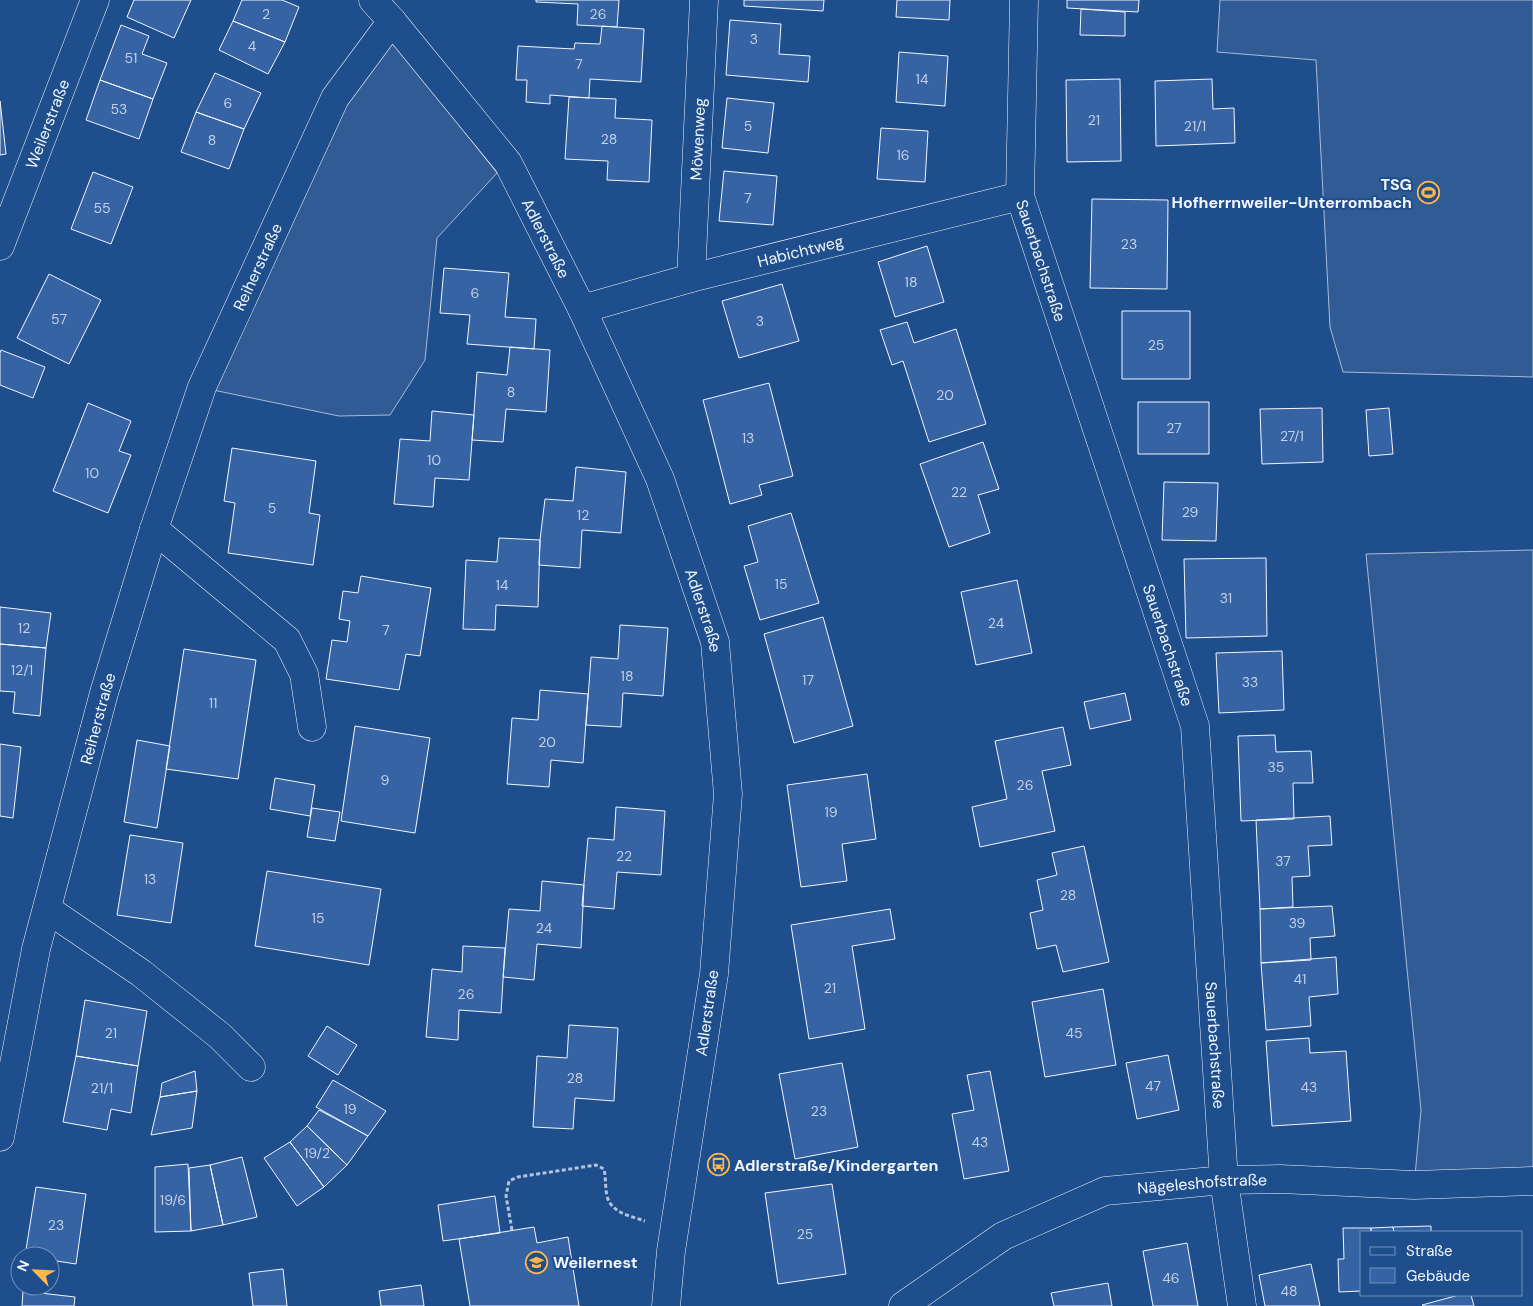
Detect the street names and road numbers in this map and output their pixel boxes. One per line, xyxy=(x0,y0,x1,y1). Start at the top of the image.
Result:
street label: Weilerstraße xyxy=(20,76,74,172)
street label: Möwenweg xyxy=(685,97,710,181)
street label: Adlerstraße xyxy=(517,195,575,282)
street label: Sauerbachstraße xyxy=(1011,197,1071,324)
street label: Reiherstraße xyxy=(228,220,287,314)
street label: Habichtweg xyxy=(755,230,846,272)
street label: Adlerstraße xyxy=(680,566,726,653)
street label: Sauerbachstraße xyxy=(1138,581,1198,709)
street label: Reiherstraße xyxy=(75,670,120,767)
street label: Adlerstraße xyxy=(691,969,723,1057)
street label: Sauerbachstraße xyxy=(1201,981,1230,1109)
street label: Nägeleshofstraße xyxy=(1136,1169,1267,1198)

